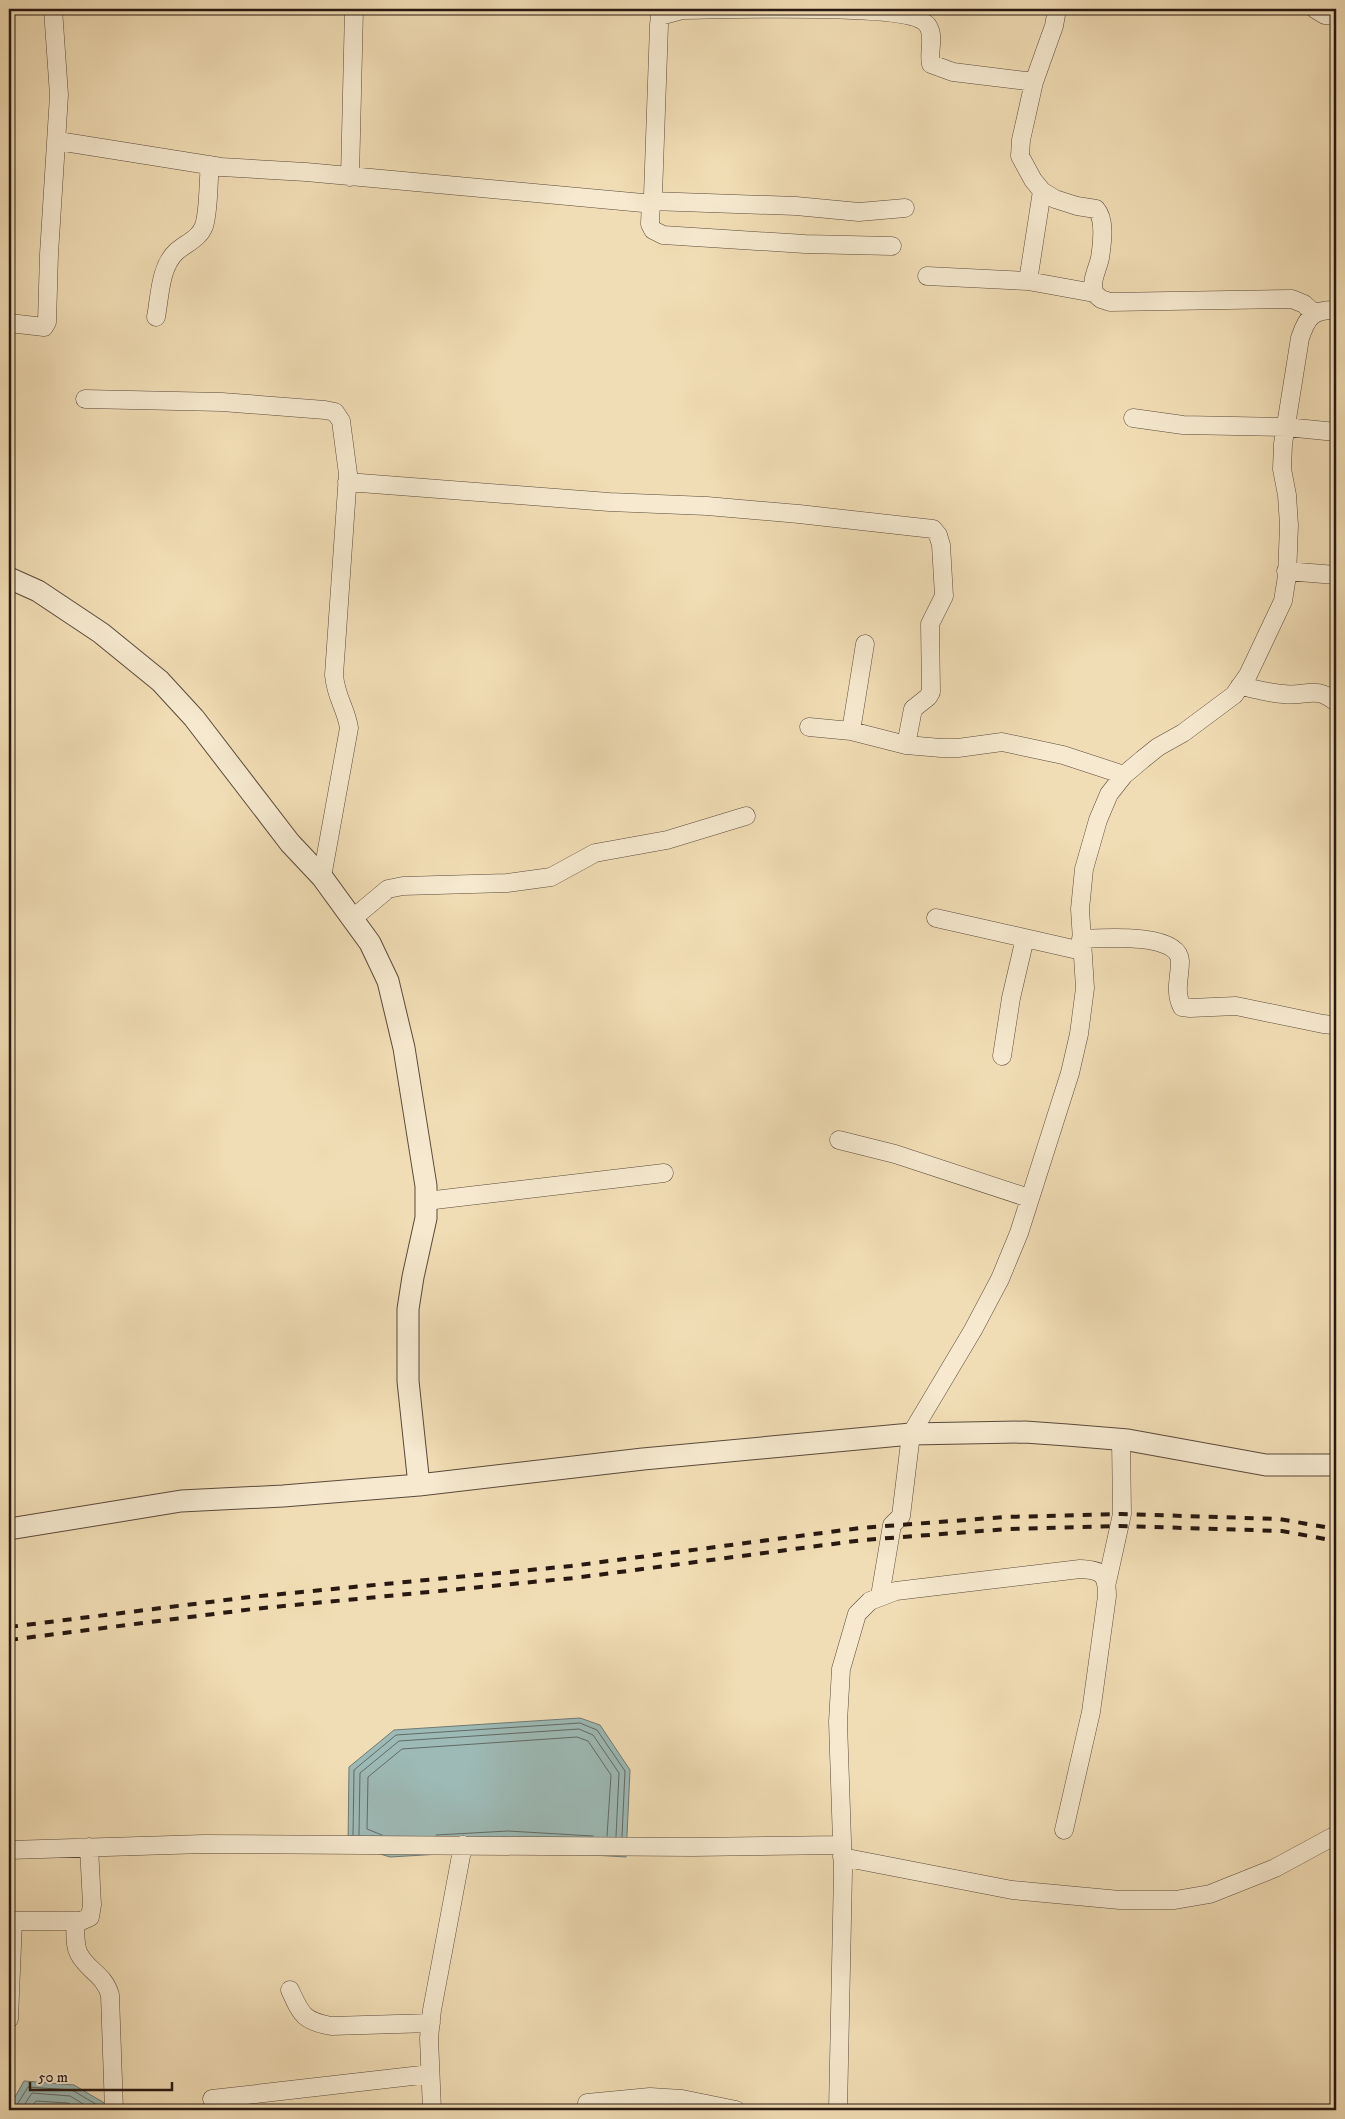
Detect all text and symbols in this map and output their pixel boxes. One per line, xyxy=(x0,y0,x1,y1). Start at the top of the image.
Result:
scale bar xyxy=(30,2059,172,2091)
text: 50 m xyxy=(38,2068,68,2087)

